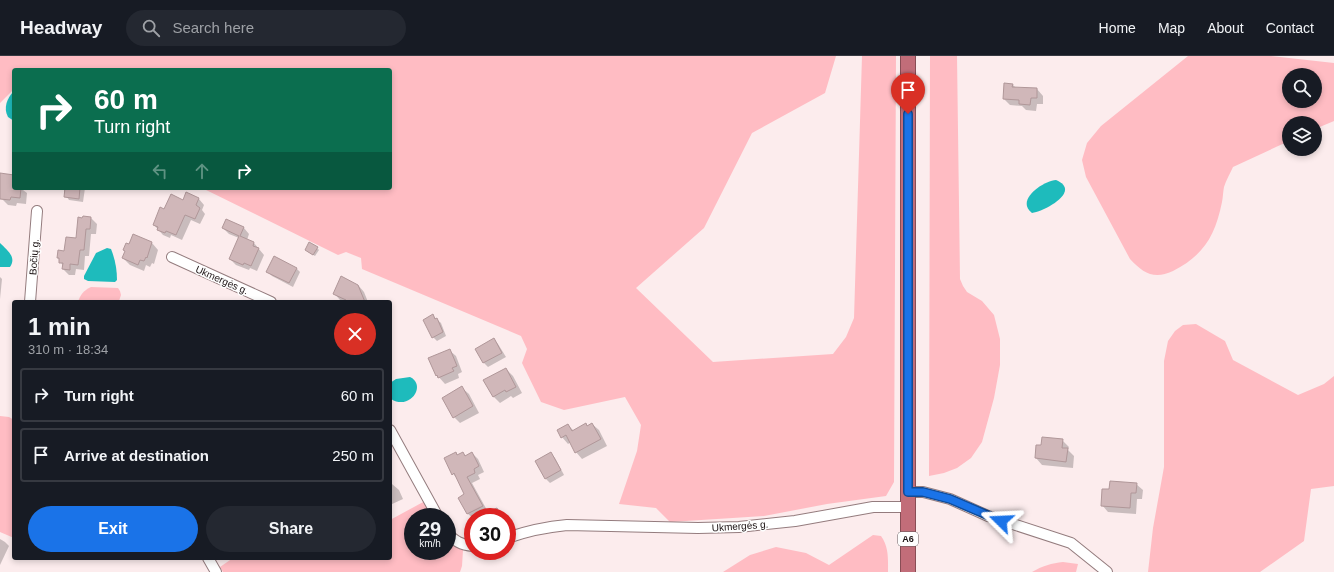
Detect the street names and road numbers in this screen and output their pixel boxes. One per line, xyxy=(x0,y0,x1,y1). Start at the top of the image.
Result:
street label: Bočių g. xyxy=(27,239,41,275)
street label: Ukmergės g. xyxy=(194,263,250,297)
street label: Ukmergės g. xyxy=(711,519,769,533)
road number: A6 xyxy=(898,532,918,546)

